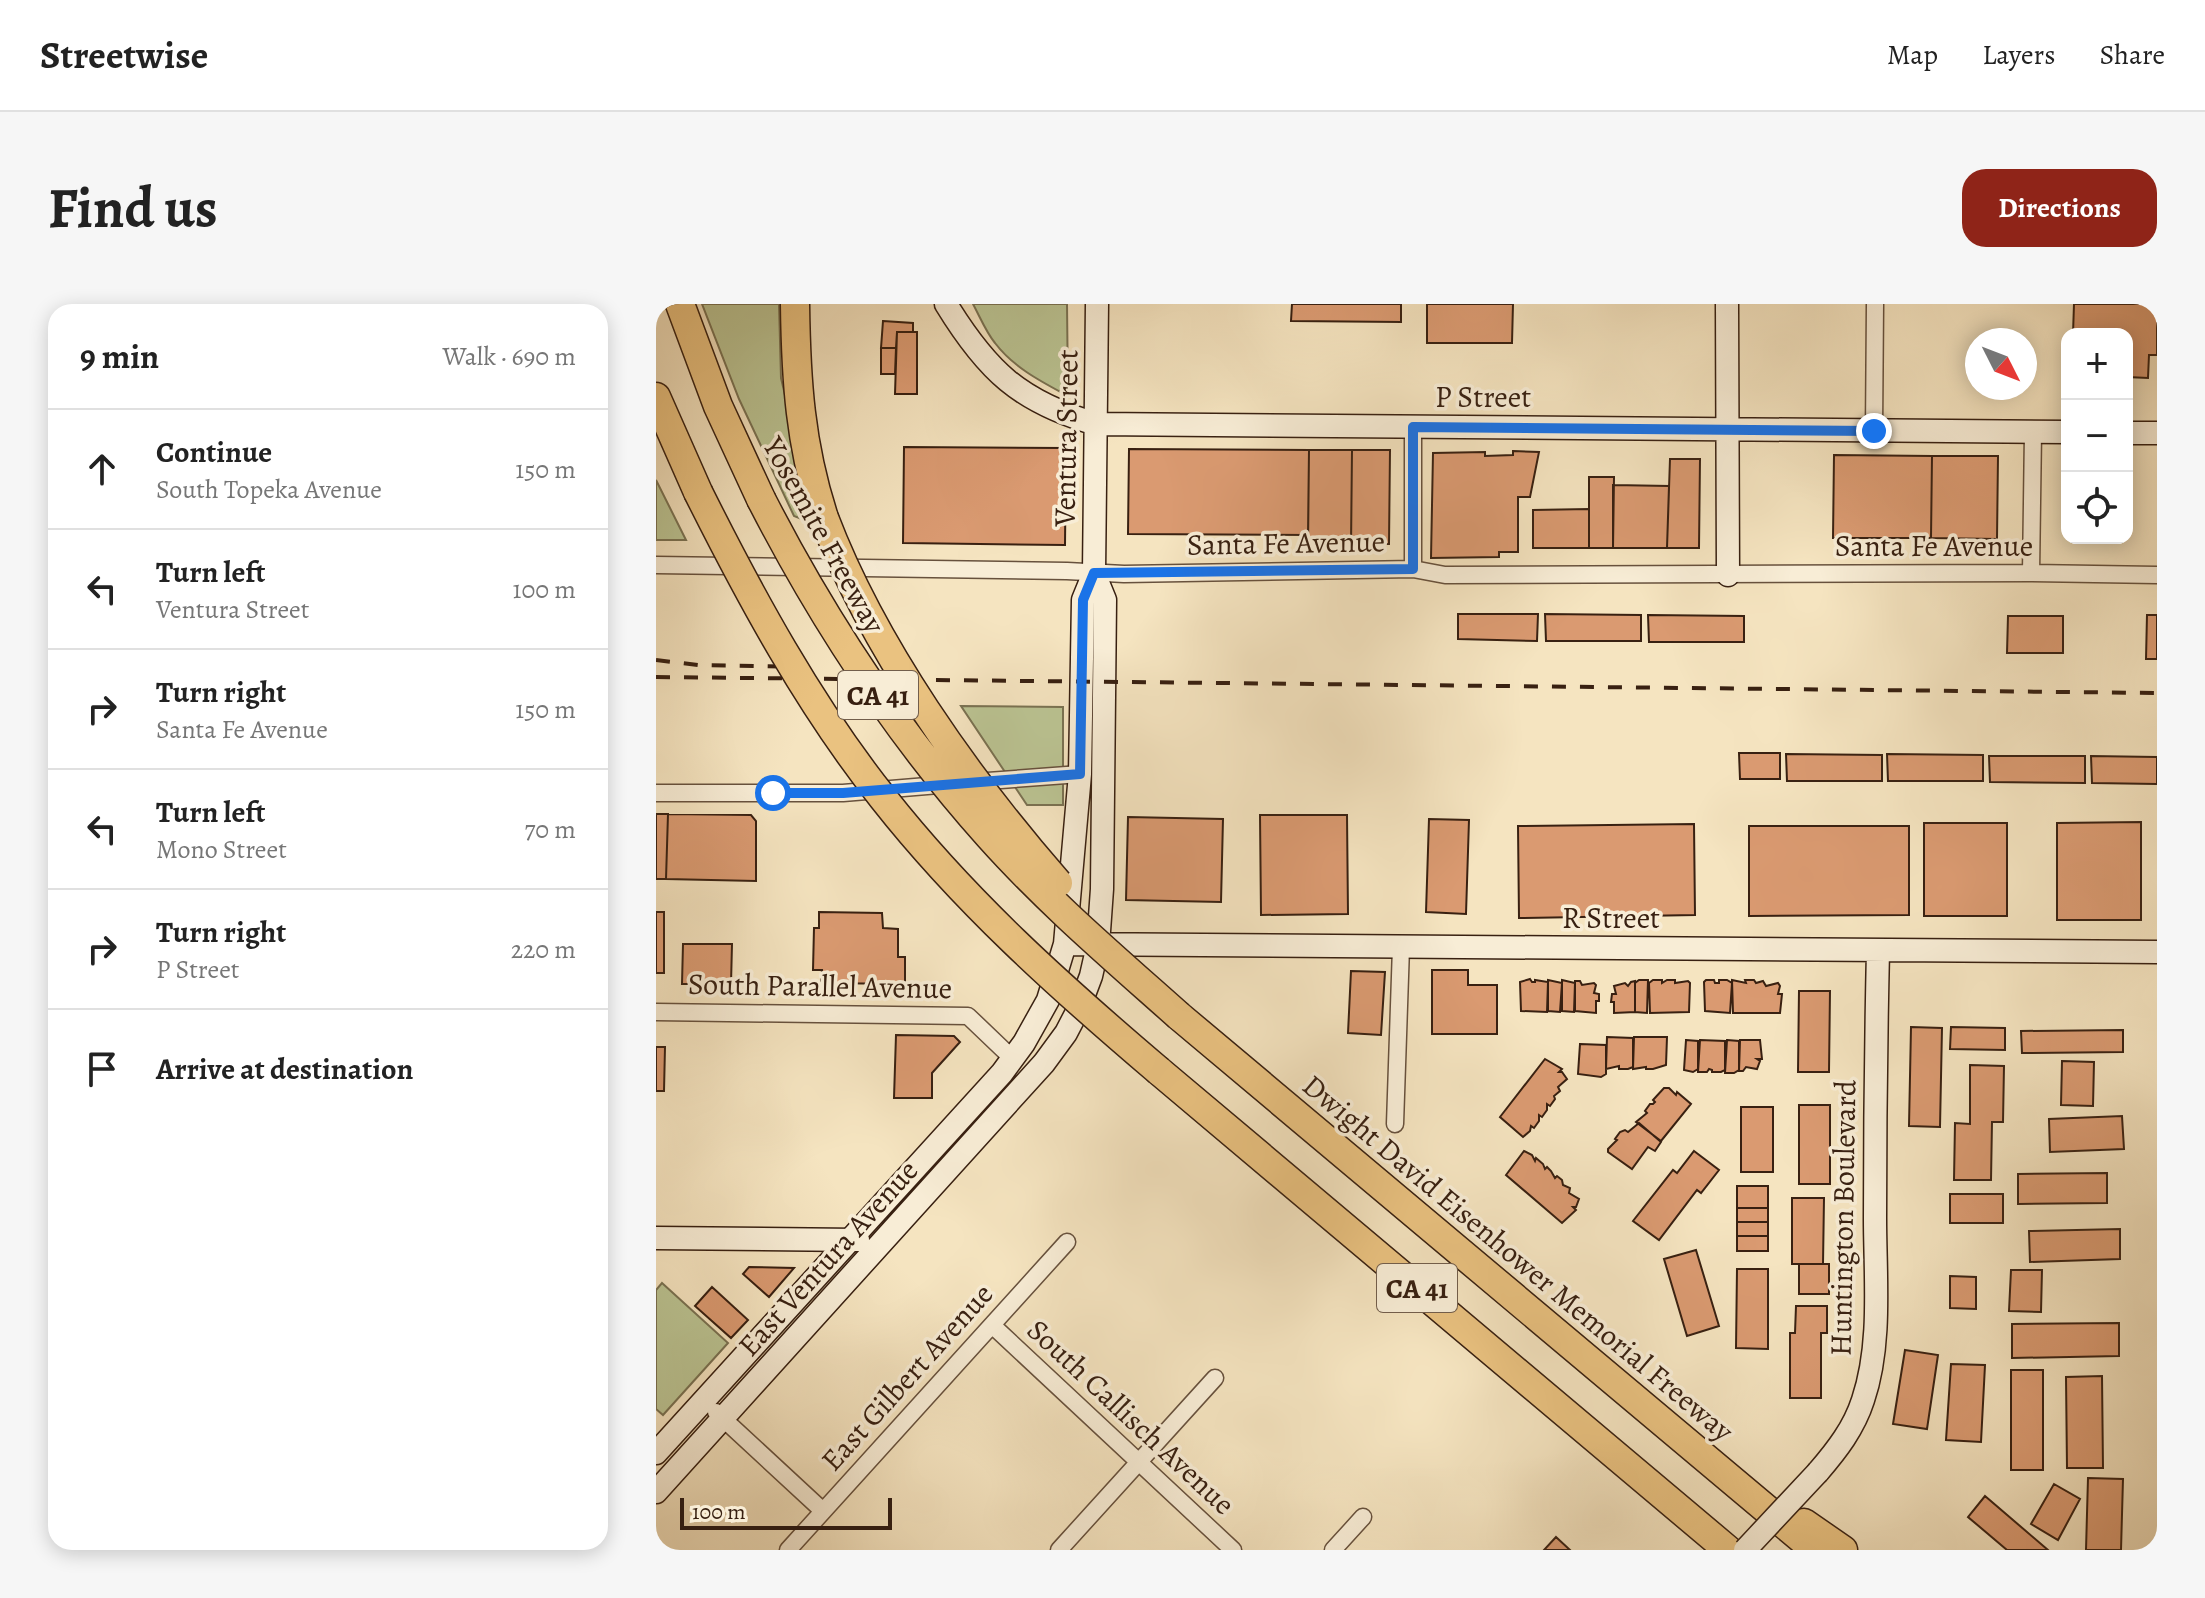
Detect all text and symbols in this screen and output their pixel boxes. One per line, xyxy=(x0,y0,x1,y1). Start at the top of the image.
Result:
text: Streetwise xyxy=(40,29,208,81)
text: Map xyxy=(1887,36,1938,74)
text: Layers xyxy=(1982,36,2055,74)
text: Share xyxy=(2099,36,2165,74)
button: Directions xyxy=(1962,169,2157,247)
text: Find us xyxy=(48,170,218,246)
north arrow xyxy=(1965,328,2037,400)
map controls xyxy=(2061,328,2133,544)
button: + xyxy=(2061,328,2133,400)
text: 9 min xyxy=(80,333,159,380)
text: Walk · 690 m xyxy=(443,339,576,374)
street label: Ventura Street xyxy=(1044,349,1088,528)
street label: P Street xyxy=(1435,377,1531,417)
button: − xyxy=(2061,400,2133,472)
route end xyxy=(1856,413,1892,449)
street label: Yosemite Freeway xyxy=(753,429,895,641)
text: Continue xyxy=(156,432,272,472)
icon: ahead xyxy=(80,447,124,491)
text: 150 m xyxy=(515,452,576,487)
text: South Topeka Avenue xyxy=(156,472,382,507)
button: locate xyxy=(2061,472,2133,544)
street label: Santa Fe Avenue xyxy=(1187,521,1385,565)
street label: Santa Fe Avenue xyxy=(1835,526,2033,566)
text: Turn left xyxy=(156,552,265,592)
icon: left xyxy=(80,567,124,611)
text: 100 m xyxy=(513,572,576,607)
text: Ventura Street xyxy=(156,592,309,627)
road number: CA 41 xyxy=(838,671,918,719)
text: Turn right xyxy=(156,672,286,712)
icon: right xyxy=(80,687,124,731)
text: 150 m xyxy=(515,692,576,727)
text: Santa Fe Avenue xyxy=(156,712,328,747)
route start xyxy=(755,775,791,811)
text: Turn left xyxy=(156,792,265,832)
icon: left xyxy=(80,807,124,851)
text: 70 m xyxy=(524,812,576,847)
text: Mono Street xyxy=(156,832,287,867)
street label: R Street xyxy=(1562,898,1660,938)
text: Turn right xyxy=(156,912,286,952)
icon: right xyxy=(80,927,124,971)
text: 220 m xyxy=(511,932,576,967)
text: P Street xyxy=(156,952,239,987)
street label: South Parallel Avenue xyxy=(688,964,952,1008)
icon: arrive xyxy=(80,1047,124,1091)
text: Arrive at destination xyxy=(156,1049,413,1089)
street label: Dwight David Eisenhower Memorial Freeway xyxy=(1294,1066,1742,1451)
street label: Huntington Boulevard xyxy=(1821,1079,1865,1356)
street label: East Ventura Avenue xyxy=(729,1151,927,1365)
road number: CA 41 xyxy=(1377,1264,1457,1312)
street label: East Gilbert Avenue xyxy=(812,1275,1002,1479)
street label: South Callisch Avenue xyxy=(1019,1310,1243,1524)
scale bar xyxy=(680,1494,892,1530)
text: 100 m xyxy=(692,1497,746,1527)

